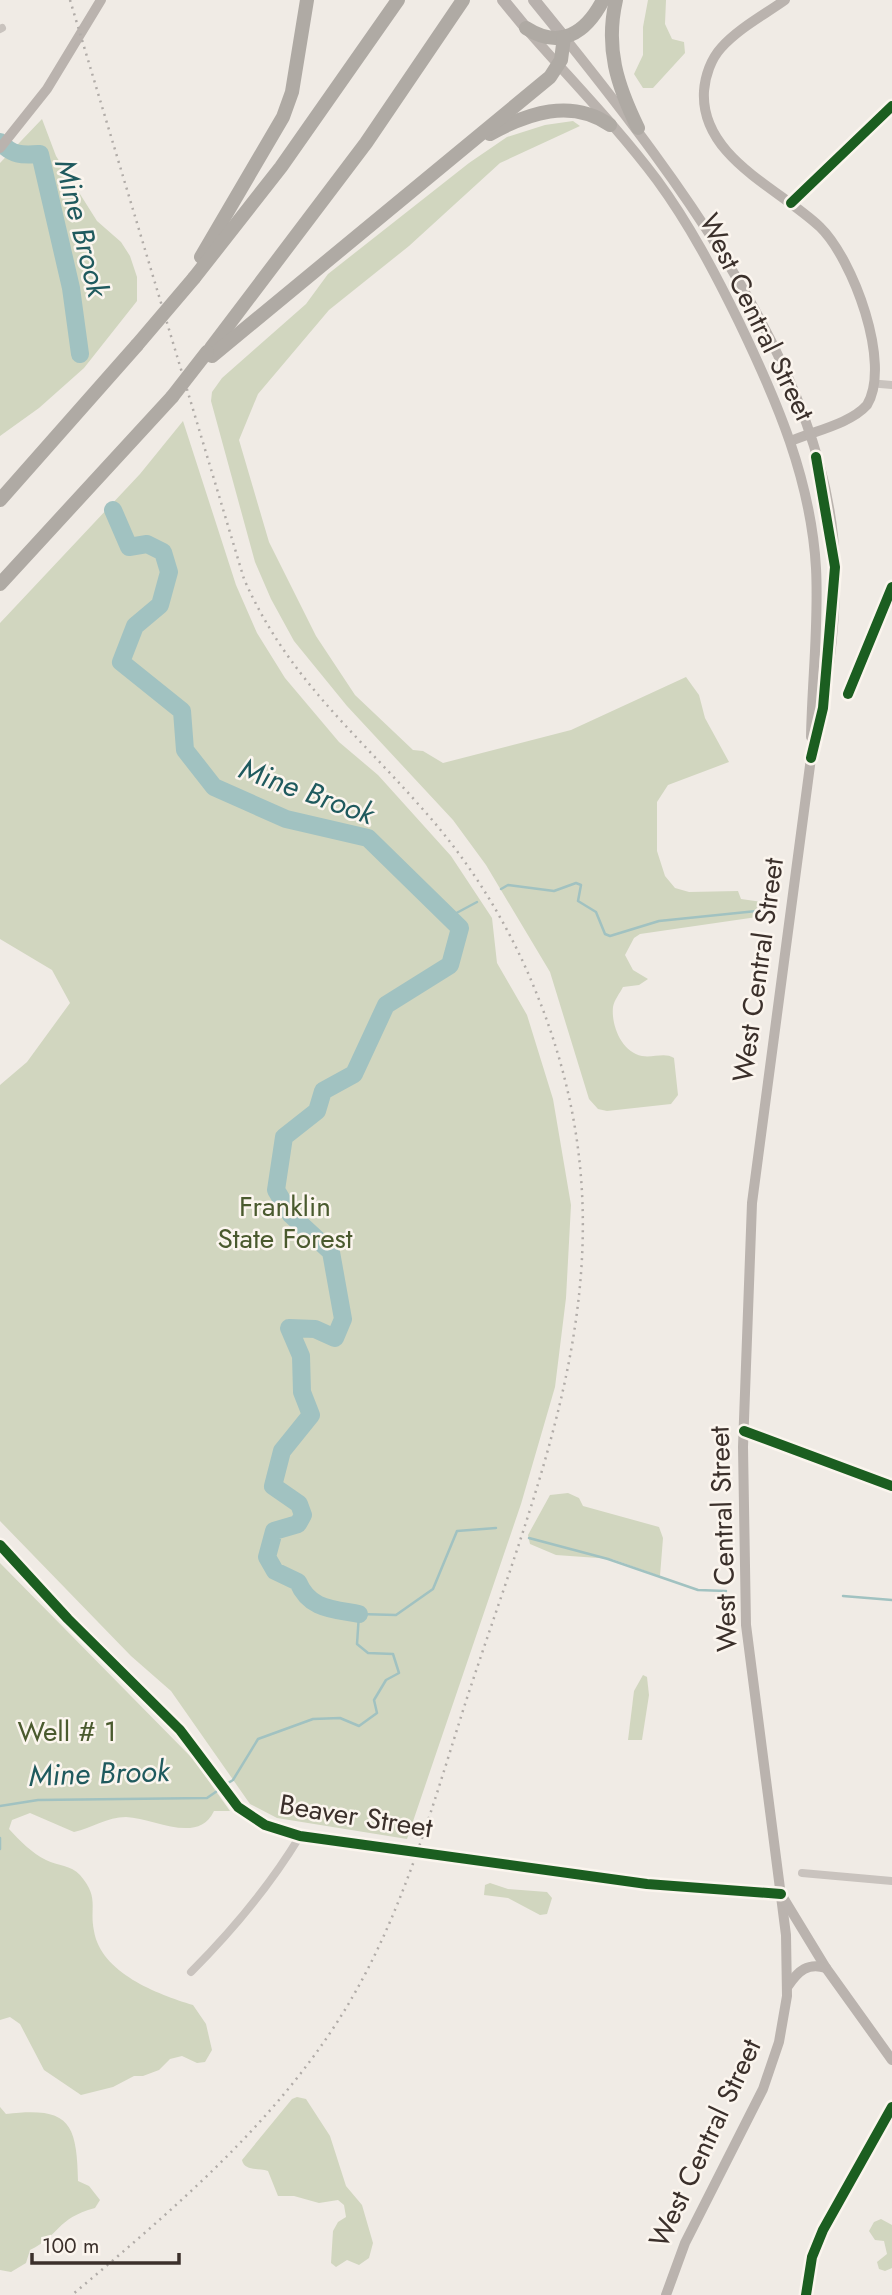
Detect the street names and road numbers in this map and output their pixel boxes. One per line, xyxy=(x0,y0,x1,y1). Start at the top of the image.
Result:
street label: West Central Street xyxy=(689,206,825,428)
street label: West Central Street xyxy=(722,855,794,1085)
street label: West Central Street xyxy=(699,1425,747,1653)
street label: Beaver Street xyxy=(276,1784,436,1848)
street label: West Central Street xyxy=(639,2032,771,2254)

